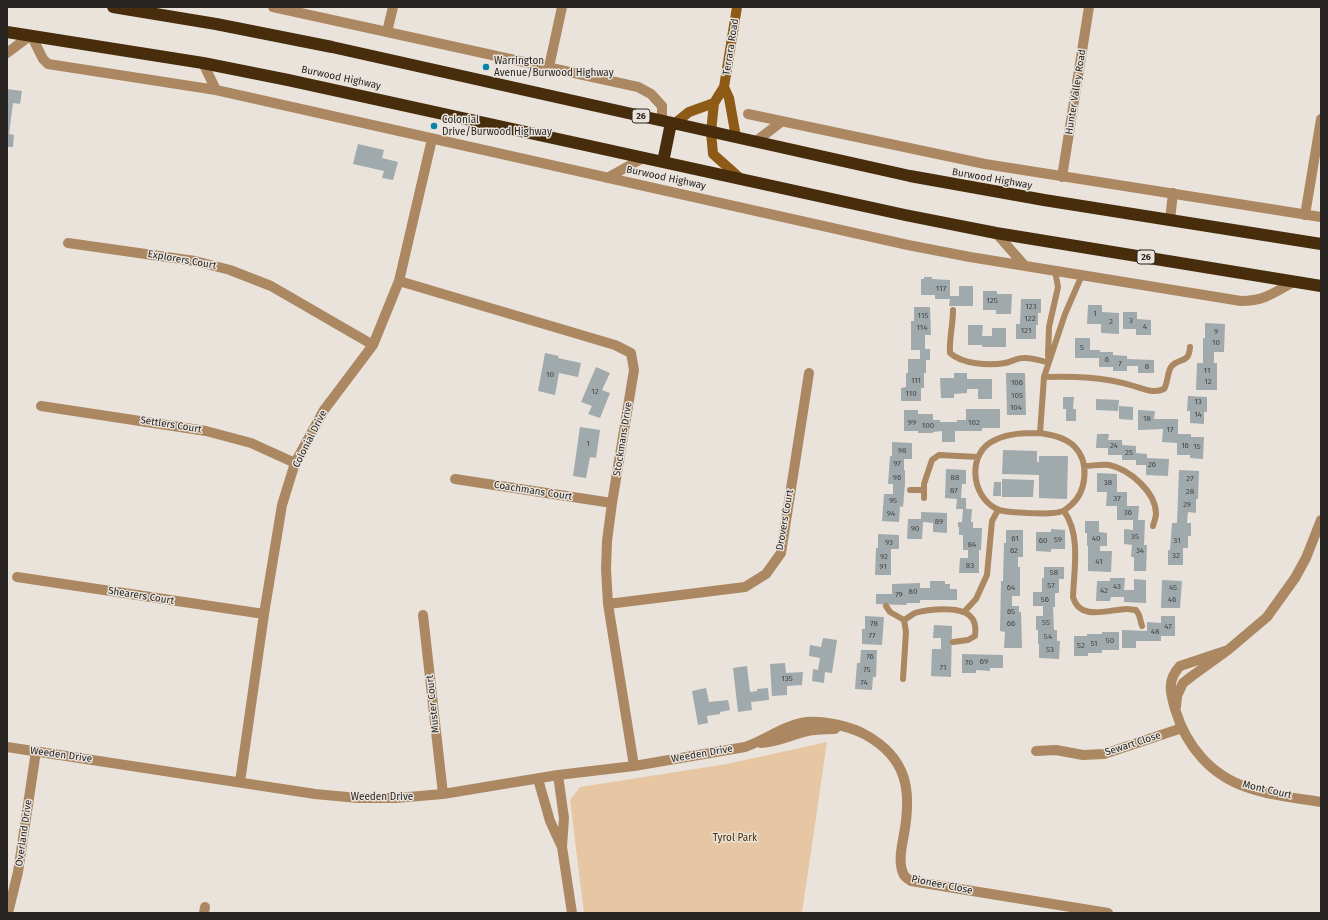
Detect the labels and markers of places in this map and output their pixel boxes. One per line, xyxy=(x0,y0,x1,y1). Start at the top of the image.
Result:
place label: Warrington Avenue/Burwood Highway xyxy=(494,55,614,78)
marker: Warrington Avenue/Burwood Highway xyxy=(481,62,491,72)
place label: Colonial Drive/Burwood Highway xyxy=(442,114,552,138)
marker: Colonial Drive/Burwood Highway xyxy=(429,121,439,131)

